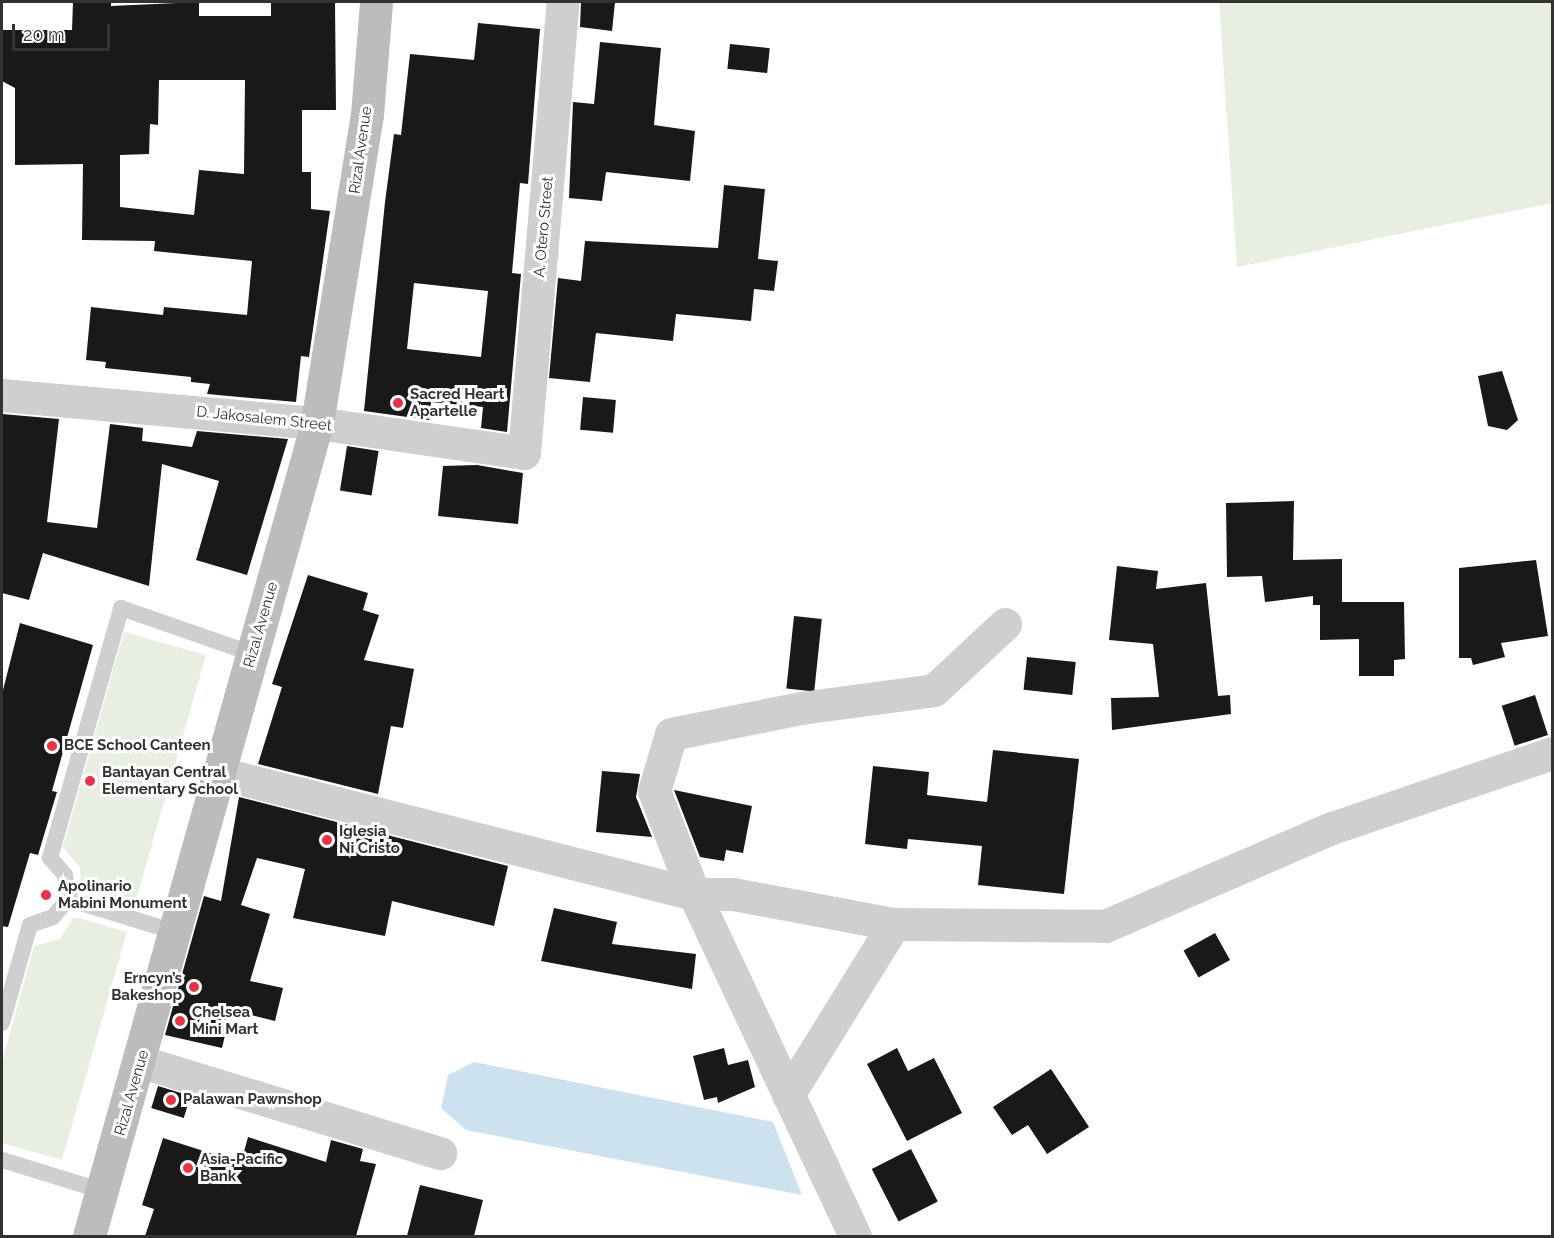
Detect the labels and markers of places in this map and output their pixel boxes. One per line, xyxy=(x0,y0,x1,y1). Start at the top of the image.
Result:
place label: Sacred Heart Apartelle xyxy=(410,385,504,420)
marker: Sacred Heart Apartelle xyxy=(391,396,405,410)
place label: BCE School Canteen xyxy=(64,737,211,755)
marker: BCE School Canteen xyxy=(45,739,59,753)
place label: Bantayan Central Elementary School xyxy=(102,763,238,798)
marker: Bantayan Central Elementary School xyxy=(83,774,97,788)
place label: Iglesia Ni Cristo xyxy=(339,822,400,857)
marker: Iglesia Ni Cristo xyxy=(320,833,334,847)
place label: Apolinario Mabini Monument xyxy=(58,877,187,912)
marker: Apolinario Mabini Monument xyxy=(39,888,53,902)
place label: Erncyn’s Bakeshop xyxy=(111,969,182,1004)
marker: Erncyn’s Bakeshop xyxy=(187,980,201,994)
place label: Chelsea Mini Mart xyxy=(192,1003,258,1038)
marker: Chelsea Mini Mart xyxy=(173,1014,187,1028)
place label: Palawan Pawnshop xyxy=(183,1091,322,1109)
marker: Palawan Pawnshop xyxy=(164,1093,178,1107)
place label: Asia-Pacific Bank xyxy=(200,1150,283,1185)
marker: Asia-Pacific Bank xyxy=(181,1161,195,1175)

